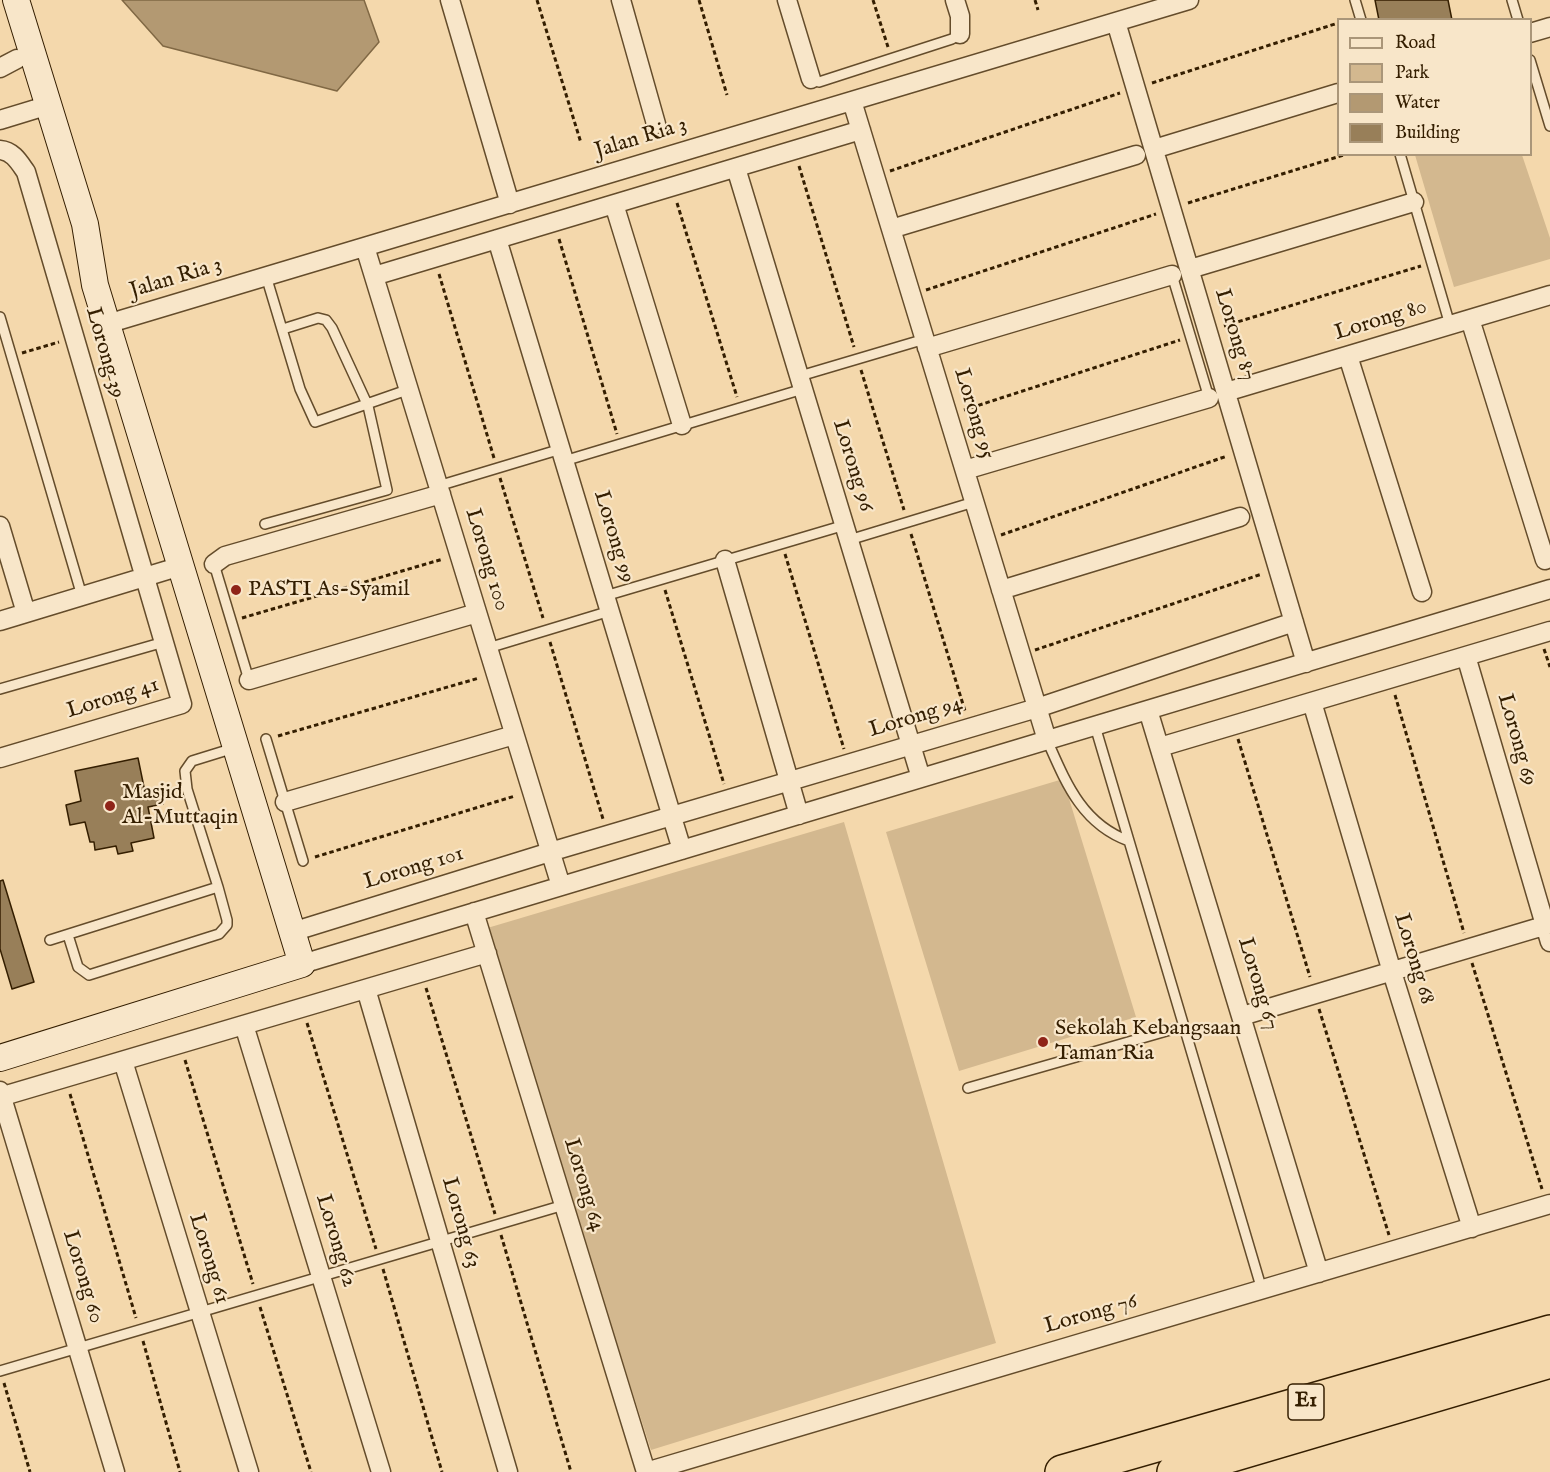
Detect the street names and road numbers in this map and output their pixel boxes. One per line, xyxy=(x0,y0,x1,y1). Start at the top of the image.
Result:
street label: Jalan Ria 3 xyxy=(592,112,690,166)
street label: Jalan Ria 3 xyxy=(127,252,225,306)
street label: Lorong 87 xyxy=(1208,286,1260,384)
street label: Lorong 80 xyxy=(1332,294,1430,348)
street label: Lorong 39 xyxy=(78,304,130,402)
street label: Lorong 95 xyxy=(947,365,999,463)
street label: Lorong 96 xyxy=(826,417,878,515)
street label: Lorong 99 xyxy=(586,488,640,586)
street label: Lorong 100 xyxy=(458,506,514,614)
street label: Lorong 41 xyxy=(64,672,162,726)
street label: Lorong 94 xyxy=(866,691,966,745)
street label: Lorong 69 xyxy=(1490,691,1542,789)
street label: Lorong 101 xyxy=(361,841,467,897)
street label: Lorong 68 xyxy=(1387,910,1439,1008)
street label: Lorong 67 xyxy=(1230,934,1284,1034)
street label: Lorong 64 xyxy=(556,1135,610,1235)
street label: Lorong 63 xyxy=(434,1174,486,1272)
street label: Lorong 62 xyxy=(308,1191,362,1291)
street label: Lorong 61 xyxy=(182,1211,234,1307)
street label: Lorong 60 xyxy=(55,1227,109,1327)
street label: Lorong 76 xyxy=(1041,1289,1141,1341)
road number: E1 xyxy=(1288,1384,1324,1420)

